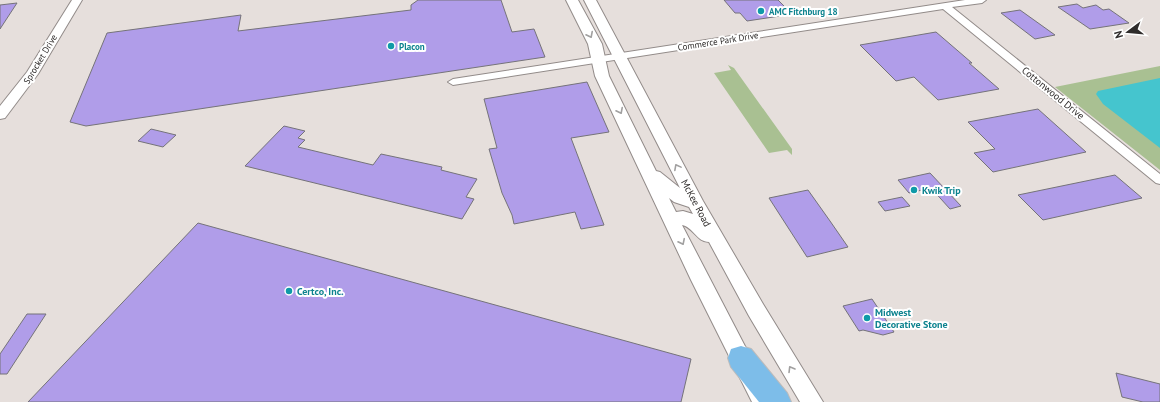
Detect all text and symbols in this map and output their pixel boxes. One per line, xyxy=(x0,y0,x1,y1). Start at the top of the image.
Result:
marker: AMC Fitchburg 18 xyxy=(756,6,766,16)
place label: AMC Fitchburg 18 xyxy=(769,6,838,17)
north arrow xyxy=(1108,12,1148,52)
street label: Commerce Park Drive xyxy=(677,29,760,53)
text: N xyxy=(1111,29,1126,40)
one-way arrow xyxy=(585,31,593,38)
street label: Sprocket Drive xyxy=(21,32,59,86)
marker: Placon xyxy=(386,41,396,51)
place label: Placon xyxy=(399,41,425,52)
street label: Cottonwood Drive xyxy=(1019,64,1087,122)
one-way arrow xyxy=(615,106,623,114)
one-way arrow xyxy=(674,164,681,171)
street label: McKee Road xyxy=(678,177,714,229)
place label: Kwik Trip xyxy=(922,184,961,197)
marker: Kwik Trip xyxy=(909,185,919,195)
one-way arrow xyxy=(677,238,685,245)
place label: Certco, Inc. xyxy=(297,285,344,298)
marker: Certco, Inc. xyxy=(284,286,294,296)
place label: Midwest Decorative Stone xyxy=(875,306,948,331)
marker: Midwest Decorative Stone xyxy=(862,313,872,323)
one-way arrow xyxy=(789,366,796,373)

